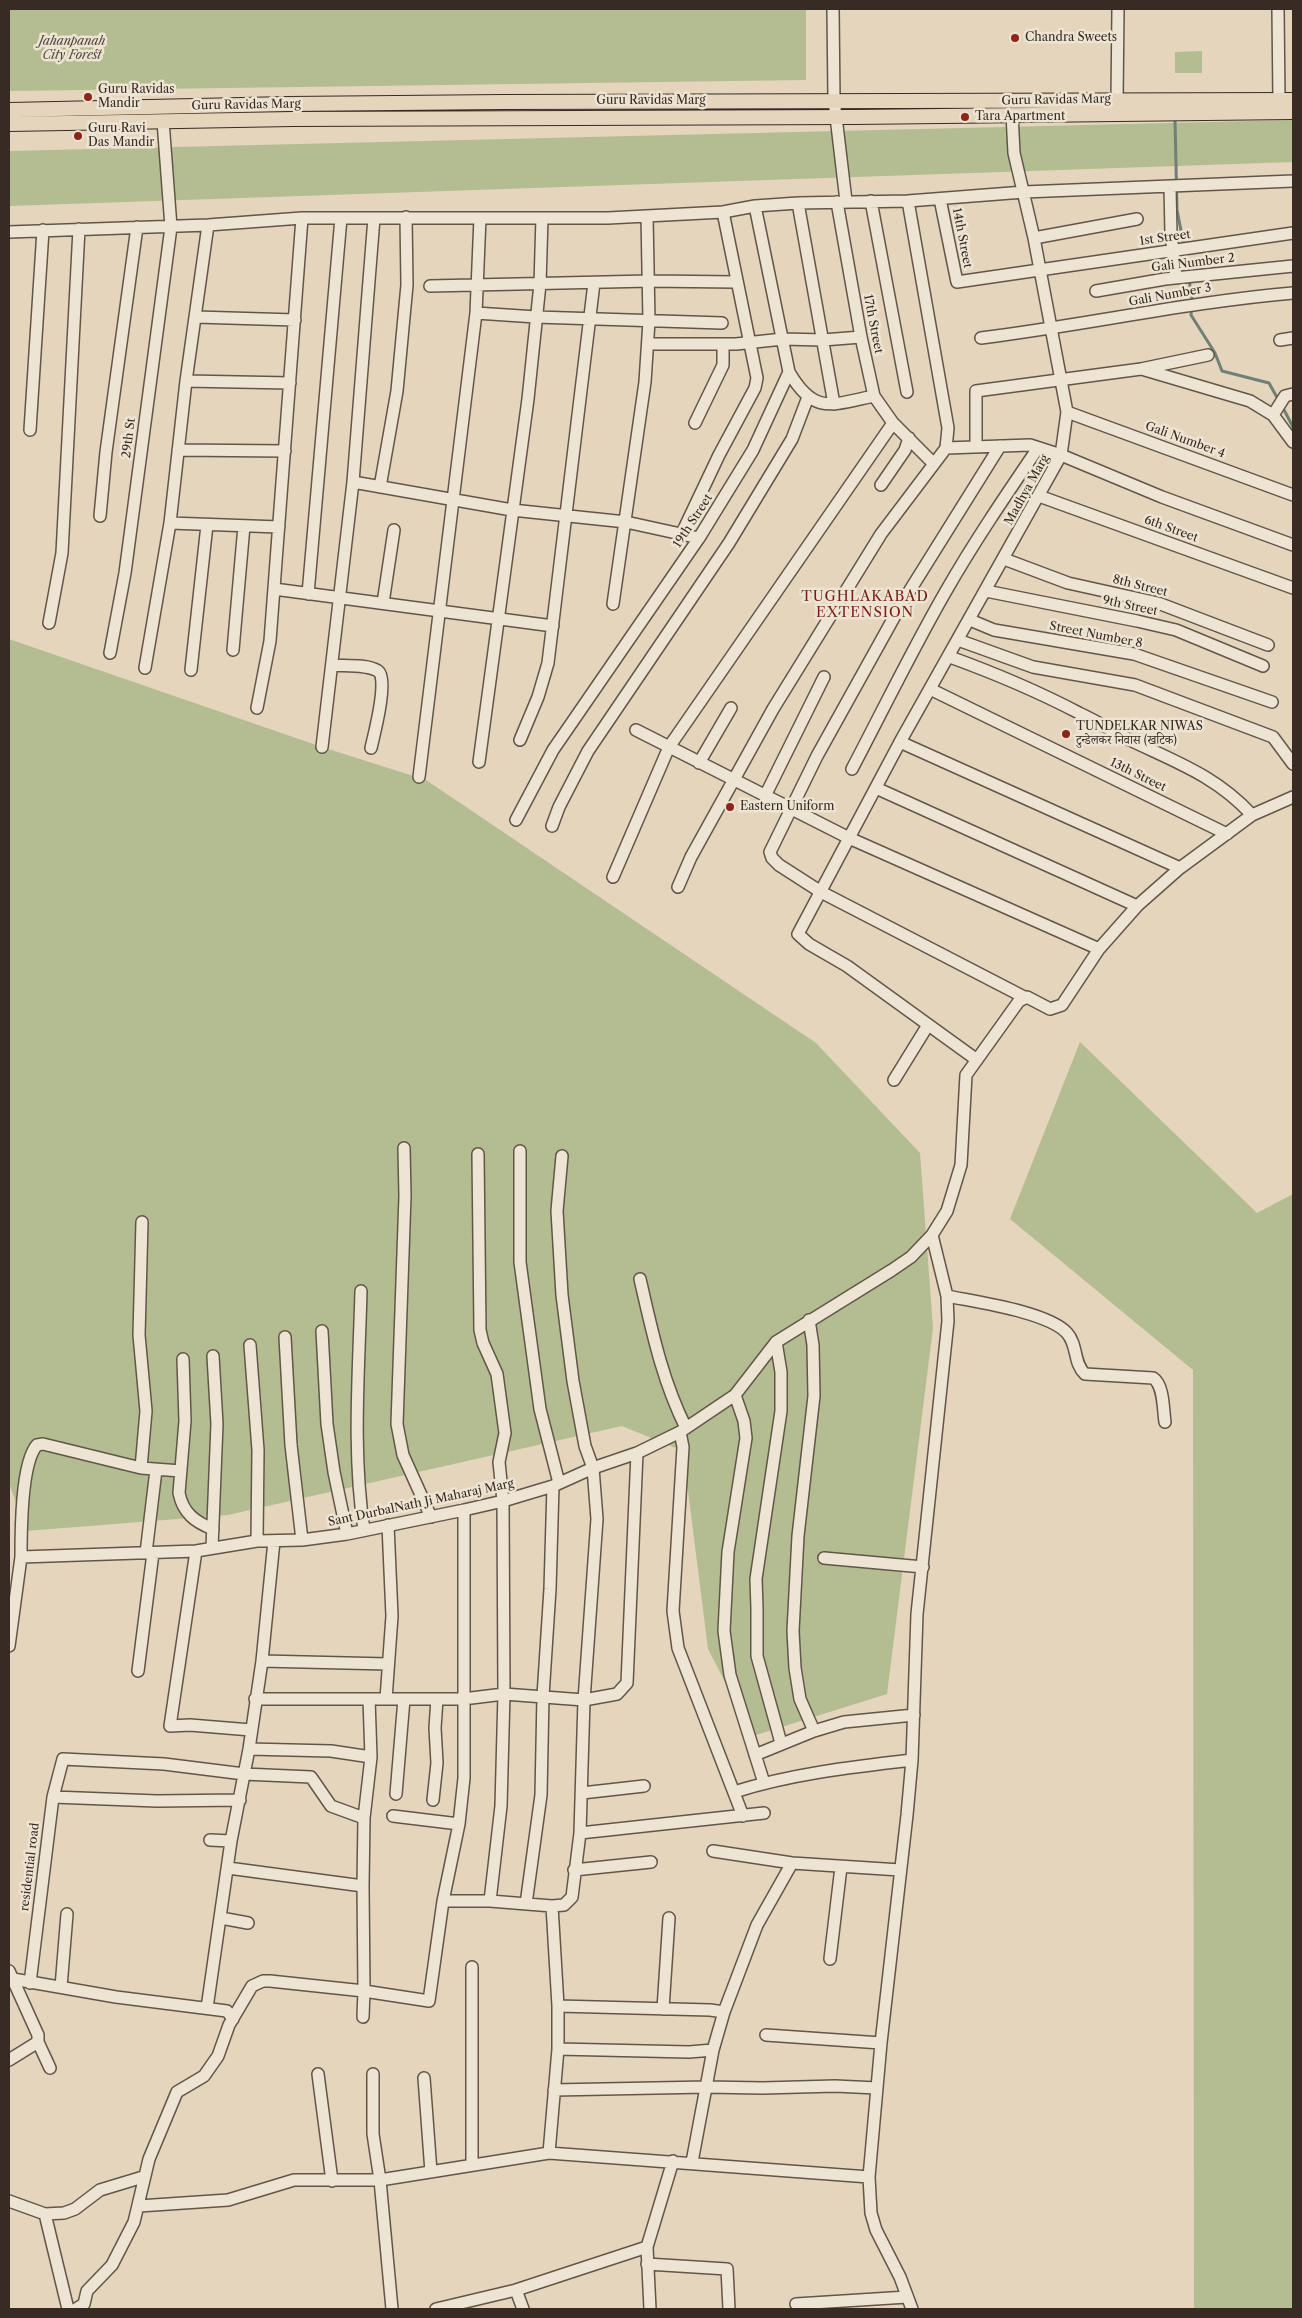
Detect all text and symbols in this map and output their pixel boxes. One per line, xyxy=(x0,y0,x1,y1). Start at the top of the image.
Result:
place label: Chandra Sweets xyxy=(1025,31,1117,45)
marker: Chandra Sweets xyxy=(1009,32,1021,44)
park label: Jahanpanah City Forest xyxy=(39,35,105,63)
place label: Guru Ravidas Mandir xyxy=(98,83,174,111)
marker: Guru Ravidas Mandir xyxy=(82,91,94,103)
street label: Guru Ravidas Marg xyxy=(1001,92,1111,108)
street label: Guru Ravidas Marg xyxy=(596,94,706,108)
street label: Guru Ravidas Marg xyxy=(191,97,301,113)
place label: Tara Apartment xyxy=(975,110,1065,124)
marker: Tara Apartment xyxy=(959,111,971,123)
place label: Guru Ravi Das Mandir xyxy=(88,122,154,150)
marker: Guru Ravi Das Mandir xyxy=(72,130,84,142)
street label: 14th Street xyxy=(949,207,975,269)
street label: 1st Street xyxy=(1138,227,1192,249)
street label: Gali Number 2 xyxy=(1151,251,1235,275)
street label: Gali Number 3 xyxy=(1128,281,1212,309)
street label: 17th Street xyxy=(860,293,886,355)
street label: 29th St xyxy=(119,417,139,459)
street label: Gali Number 4 xyxy=(1143,419,1227,461)
street label: Madhya Marg xyxy=(1002,452,1052,528)
street label: 19th Street xyxy=(670,491,716,551)
street label: 6th Street xyxy=(1142,513,1200,545)
street label: 8th Street xyxy=(1111,572,1169,600)
district label: TUGHLAKABAD EXTENSION xyxy=(800,589,930,622)
street label: 9th Street xyxy=(1101,593,1159,619)
street label: Street Number 8 xyxy=(1048,619,1144,651)
place label: TUNDELKAR NIWAS टुन्डेलकर निवास (खटिक) xyxy=(1076,720,1203,748)
marker: TUNDELKAR NIWAS टुन्डेलकर निवास (खटिक) xyxy=(1060,728,1072,740)
street label: 13th Street xyxy=(1108,755,1168,795)
place label: Eastern Uniform xyxy=(740,800,834,814)
marker: Eastern Uniform xyxy=(724,801,736,813)
street label: Sant DurbalNath Ji Maharaj Marg xyxy=(327,1476,515,1530)
street label: residential road xyxy=(17,1822,43,1912)

